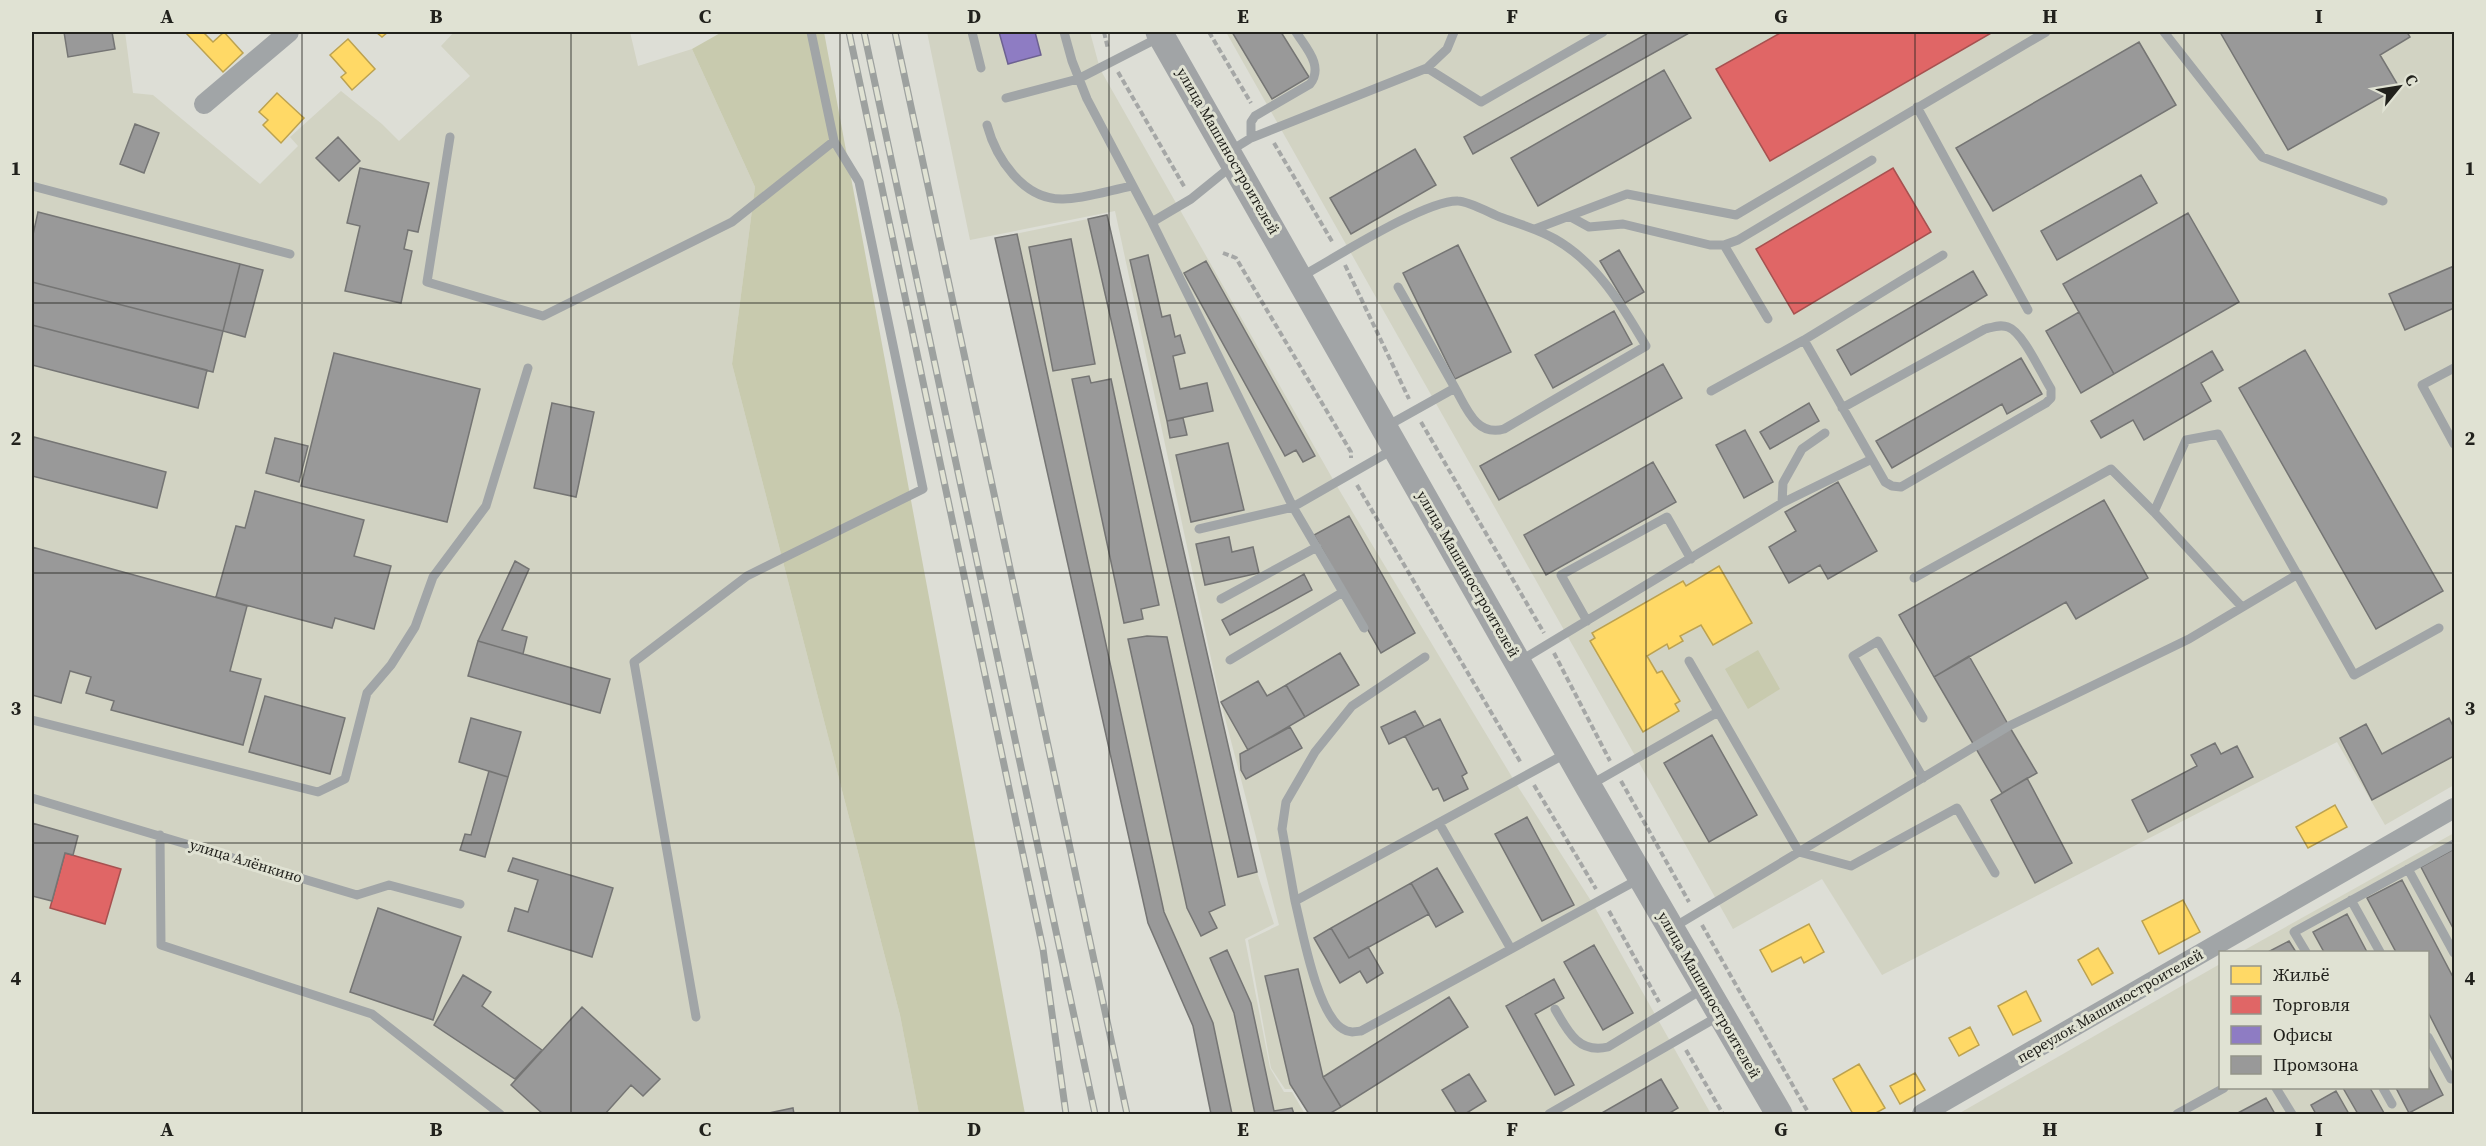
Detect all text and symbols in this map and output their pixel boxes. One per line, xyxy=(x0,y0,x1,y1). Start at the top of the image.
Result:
text: A xyxy=(160,2,174,30)
text: B xyxy=(429,2,443,30)
text: C xyxy=(699,2,711,30)
text: D xyxy=(967,2,981,30)
text: E xyxy=(1237,2,1249,30)
text: F xyxy=(1506,2,1518,30)
text: G xyxy=(1774,2,1788,30)
text: H xyxy=(2042,2,2058,30)
text: I xyxy=(2315,2,2323,30)
north arrow xyxy=(2369,57,2429,117)
street label: улица Машиностроителей xyxy=(1172,63,1285,238)
text: С xyxy=(2400,70,2424,89)
text: 1 xyxy=(11,154,21,182)
text: 1 xyxy=(2465,154,2475,182)
text: 2 xyxy=(11,424,22,452)
text: 2 xyxy=(2465,424,2476,452)
street label: улица Машиностроителей xyxy=(1412,486,1525,661)
text: 3 xyxy=(11,694,22,722)
text: 3 xyxy=(2465,694,2476,722)
street label: улица Алёнкино xyxy=(187,833,305,888)
street label: улица Машиностроителей xyxy=(1653,907,1766,1082)
street label: переулок Машиностроителей xyxy=(2013,943,2207,1068)
legend xyxy=(2219,951,2429,1089)
text: Жильё xyxy=(2273,962,2330,987)
text: 4 xyxy=(11,964,22,992)
text: 4 xyxy=(2465,964,2476,992)
text: Торговля xyxy=(2273,992,2350,1017)
text: Офисы xyxy=(2273,1022,2333,1047)
text: Промзона xyxy=(2273,1052,2359,1077)
text: A xyxy=(160,1115,174,1143)
text: B xyxy=(429,1115,443,1143)
text: C xyxy=(699,1115,711,1143)
text: D xyxy=(967,1115,981,1143)
text: E xyxy=(1237,1115,1249,1143)
text: F xyxy=(1506,1115,1518,1143)
text: G xyxy=(1774,1115,1788,1143)
text: H xyxy=(2042,1115,2058,1143)
text: I xyxy=(2315,1115,2323,1143)

